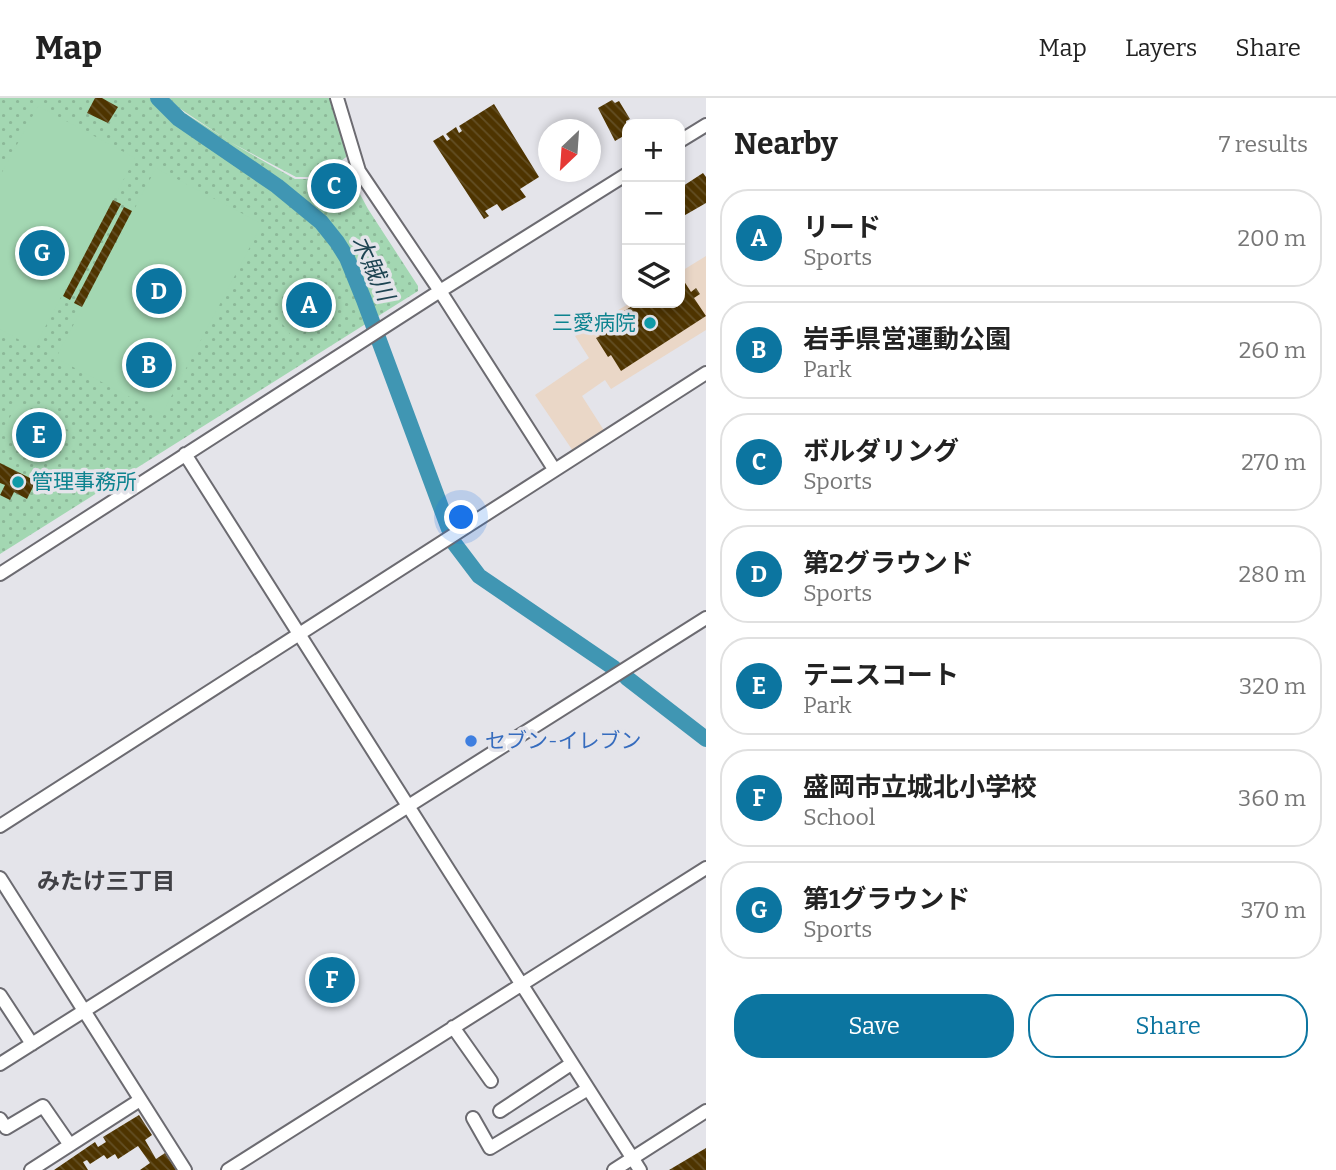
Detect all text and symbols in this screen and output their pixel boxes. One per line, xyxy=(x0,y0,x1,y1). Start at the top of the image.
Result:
text: Map xyxy=(35,28,102,68)
text: Map xyxy=(1039,34,1087,62)
text: Layers xyxy=(1125,34,1197,62)
text: Share xyxy=(1235,34,1301,62)
north arrow xyxy=(538,119,601,182)
map controls xyxy=(622,119,685,308)
button: + xyxy=(622,119,685,182)
text: Nearby xyxy=(734,126,838,162)
text: 7 results xyxy=(1219,130,1308,158)
pin: C xyxy=(311,160,357,212)
button: − xyxy=(622,182,685,245)
text: リード xyxy=(803,212,881,243)
text: A xyxy=(751,224,767,252)
text: 200 m xyxy=(1237,224,1306,252)
pin: G xyxy=(19,227,65,279)
water label: 木賊川 xyxy=(346,231,402,308)
text: Sports xyxy=(803,243,872,271)
button: layers xyxy=(622,245,685,308)
pin: D xyxy=(136,265,182,317)
pin: A xyxy=(286,279,332,331)
place label: 三愛病院 xyxy=(552,310,636,336)
marker: 三愛病院 xyxy=(642,315,658,331)
text: 岩手県営運動公園 xyxy=(803,324,1011,355)
text: B xyxy=(752,336,766,364)
text: 260 m xyxy=(1239,336,1306,364)
pin: B xyxy=(126,339,172,391)
text: Park xyxy=(803,355,852,383)
pin: E xyxy=(16,409,62,461)
text: ボルダリング xyxy=(803,436,959,467)
text: C xyxy=(752,448,766,476)
text: 270 m xyxy=(1241,448,1306,476)
text: Sports xyxy=(803,467,872,495)
place label: 管理事務所 xyxy=(32,469,137,495)
marker: 管理事務所 xyxy=(10,474,26,490)
your location xyxy=(444,500,478,534)
text: 第2グラウンド xyxy=(803,548,974,579)
text: D xyxy=(751,560,767,588)
text: 280 m xyxy=(1238,560,1306,588)
text: Sports xyxy=(803,579,872,607)
text: テニスコート xyxy=(803,660,959,691)
text: E xyxy=(752,672,766,700)
text: 320 m xyxy=(1239,672,1306,700)
text: Park xyxy=(803,691,852,719)
place label: セブン-イレブン xyxy=(485,728,642,754)
marker: セブン-イレブン xyxy=(463,733,479,749)
text: 盛岡市立城北小学校 xyxy=(803,772,1037,803)
text: F xyxy=(753,784,765,812)
text: 360 m xyxy=(1238,784,1306,812)
text: School xyxy=(803,803,875,831)
district label: みたけ三丁目 xyxy=(37,867,175,895)
text: 第1グラウンド xyxy=(803,884,970,915)
text: G xyxy=(751,896,767,924)
text: 370 m xyxy=(1240,896,1306,924)
text: Sports xyxy=(803,915,872,943)
pin: F xyxy=(309,954,355,1006)
button: Save xyxy=(734,994,1014,1058)
button: Share xyxy=(1028,994,1308,1058)

